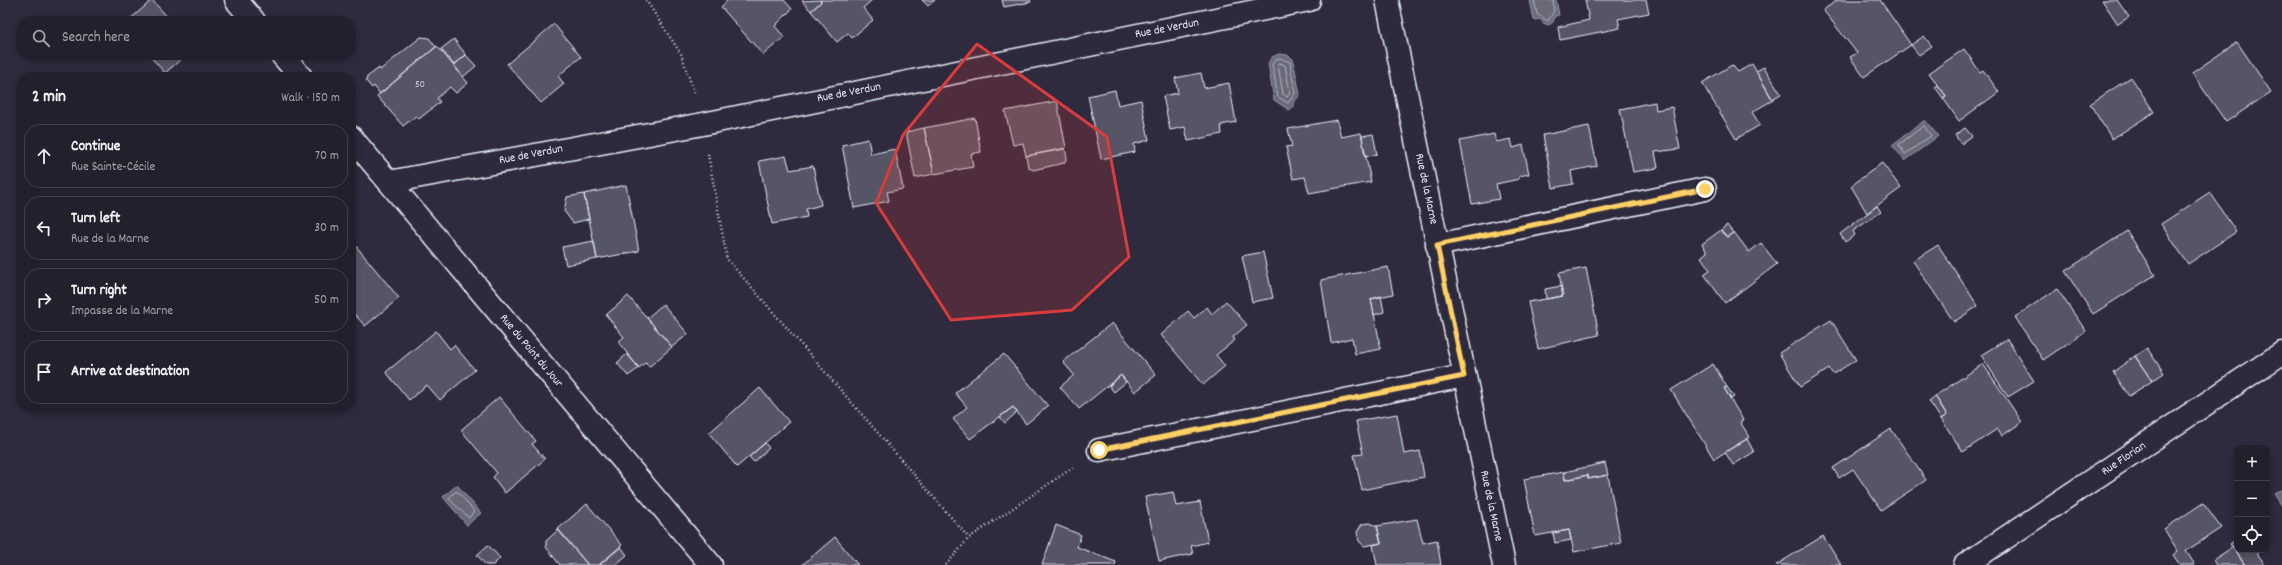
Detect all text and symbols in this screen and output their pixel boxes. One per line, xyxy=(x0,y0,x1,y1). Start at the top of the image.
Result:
street label: Rue de Verdun xyxy=(1134,14,1201,44)
search box xyxy=(16,16,356,60)
icon: search xyxy=(30,27,52,49)
text: Search here xyxy=(62,27,130,49)
house number: 50 xyxy=(415,78,425,92)
street label: Rue de Verdun xyxy=(816,78,883,108)
text: 2 min xyxy=(32,86,66,110)
text: Walk · 150 m xyxy=(281,89,340,108)
text: Continue xyxy=(71,136,120,158)
street label: Rue de Verdun xyxy=(498,140,565,170)
icon: ahead xyxy=(33,145,55,167)
text: 70 m xyxy=(315,147,339,166)
street label: Rue de la Marne xyxy=(1410,152,1442,226)
text: Rue Sainte-Cécile xyxy=(71,158,155,177)
route end xyxy=(1696,180,1714,198)
text: Turn left xyxy=(71,208,120,230)
icon: left xyxy=(33,217,55,239)
text: 30 m xyxy=(314,219,339,238)
text: Rue de la Marne xyxy=(71,230,149,249)
text: Turn right xyxy=(71,280,127,302)
icon: right xyxy=(33,289,55,311)
text: 50 m xyxy=(314,291,339,310)
text: Impasse de la Marne xyxy=(71,302,173,321)
street label: Rue du Point du Jour xyxy=(495,311,567,392)
icon: arrive xyxy=(33,361,55,383)
text: Arrive at destination xyxy=(71,361,189,383)
street label: Rue Florian xyxy=(2098,438,2150,480)
route start xyxy=(1090,441,1108,459)
map controls xyxy=(2234,445,2270,553)
button: + xyxy=(2234,445,2270,481)
street label: Rue de la Marne xyxy=(1475,469,1507,543)
button: − xyxy=(2234,481,2270,517)
button: locate xyxy=(2234,517,2270,553)

